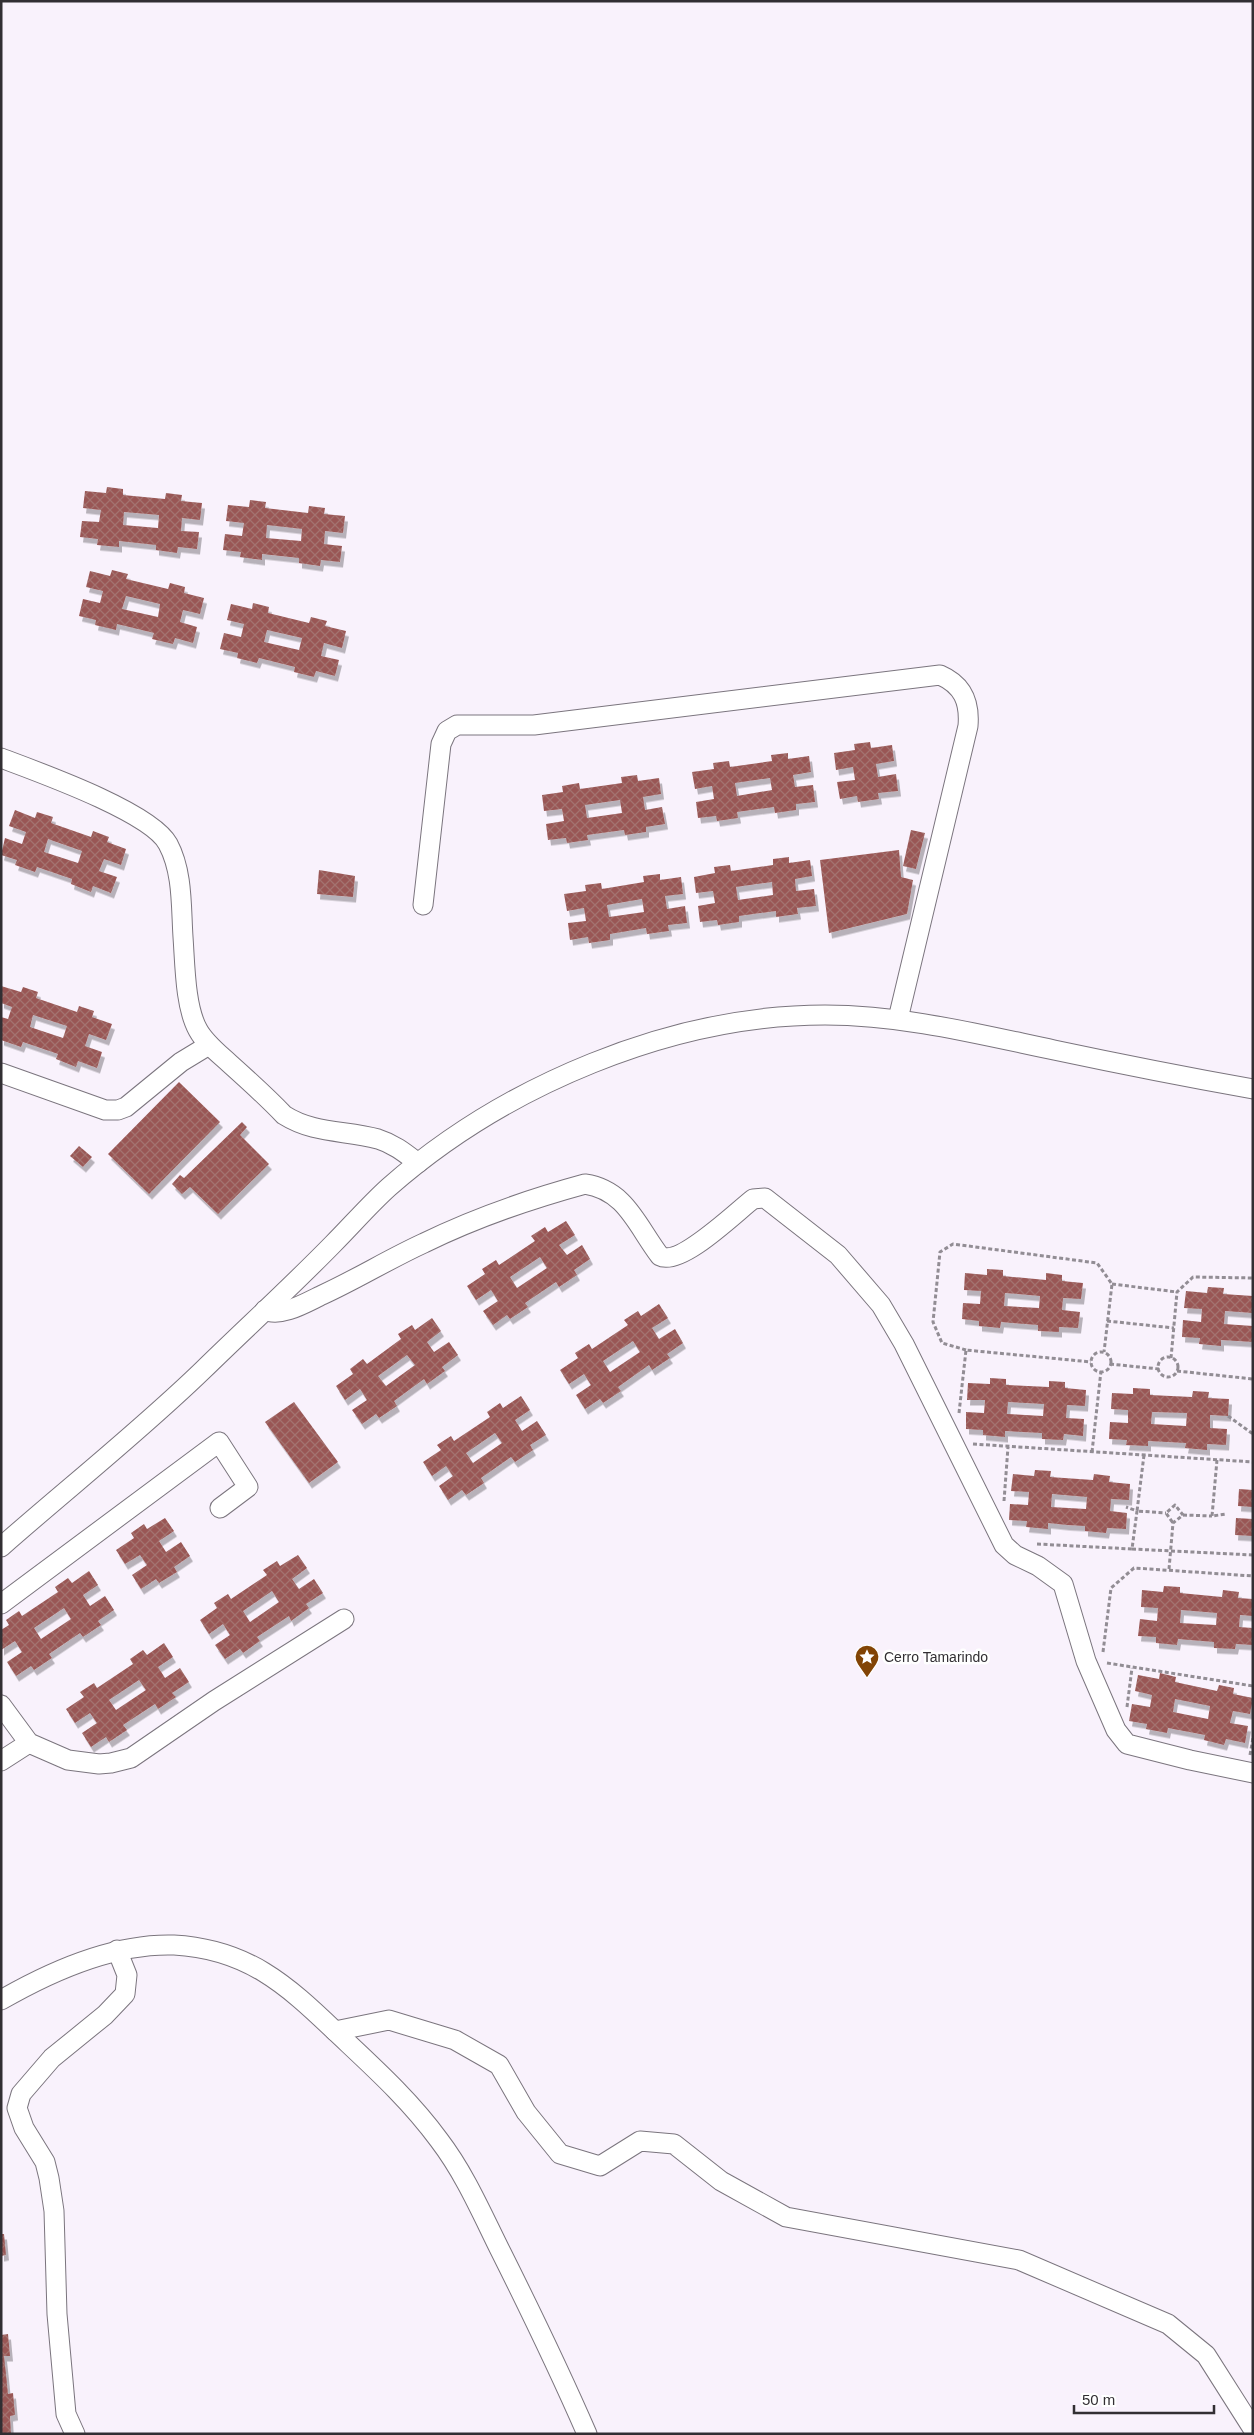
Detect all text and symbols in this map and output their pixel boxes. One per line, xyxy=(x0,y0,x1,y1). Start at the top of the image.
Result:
place icon: Cerro Tamarindo xyxy=(854,1644,880,1678)
place label: Cerro Tamarindo xyxy=(884,1649,988,1665)
scale bar xyxy=(1074,2382,1214,2414)
text: 50 m xyxy=(1082,2391,1115,2408)

